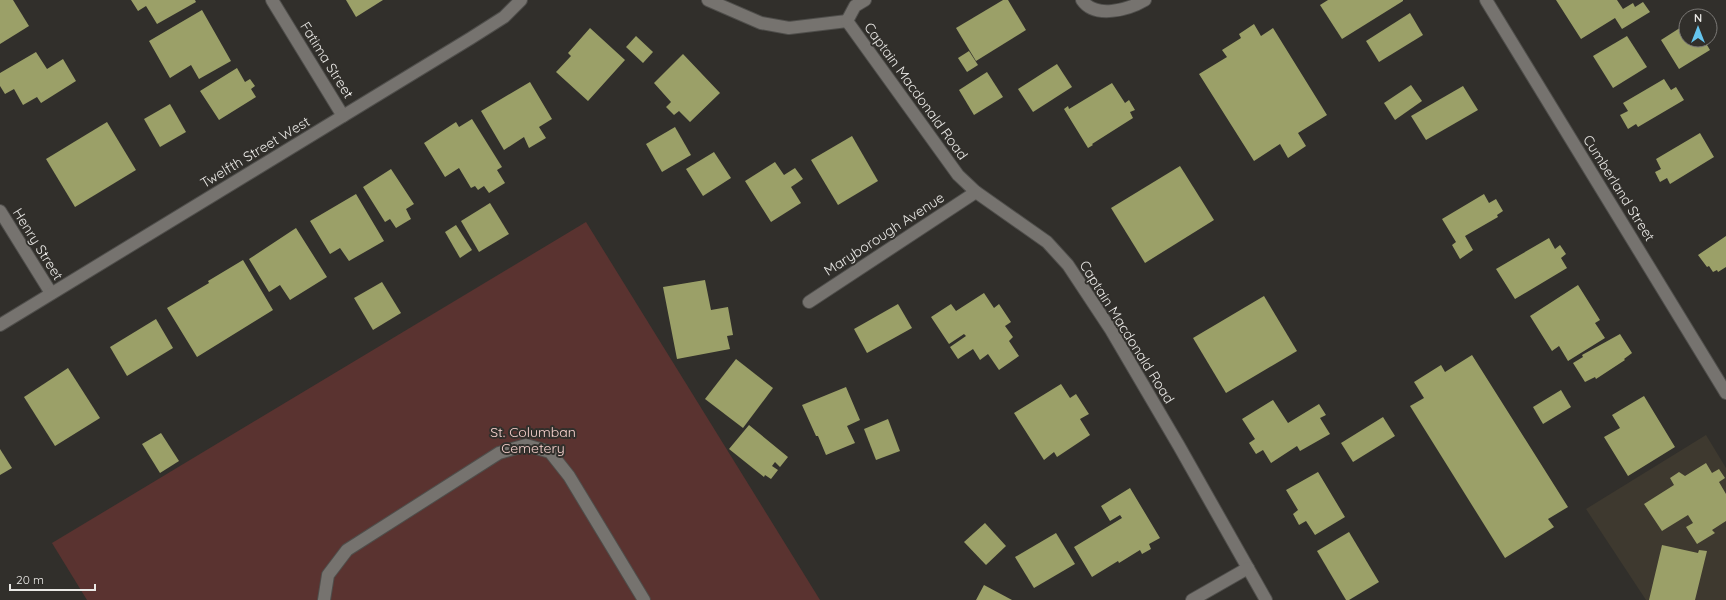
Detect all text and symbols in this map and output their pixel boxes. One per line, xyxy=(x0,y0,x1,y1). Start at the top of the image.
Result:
north arrow xyxy=(1678,8,1718,48)
text: N xyxy=(1694,11,1702,25)
street label: Fatima Street xyxy=(296,18,358,102)
street label: Captain Macdonald Road xyxy=(860,19,972,163)
street label: Twelfth Street West xyxy=(197,112,313,192)
street label: Cumberland Street xyxy=(1579,131,1659,245)
street label: Maryborough Avenue xyxy=(820,188,948,280)
street label: Henry Street xyxy=(9,205,67,284)
street label: Captain Macdonald Road xyxy=(1076,257,1178,407)
park label: St. Columban Cemetery xyxy=(490,423,576,457)
scale bar xyxy=(10,566,95,592)
text: 20 m xyxy=(16,572,44,587)

